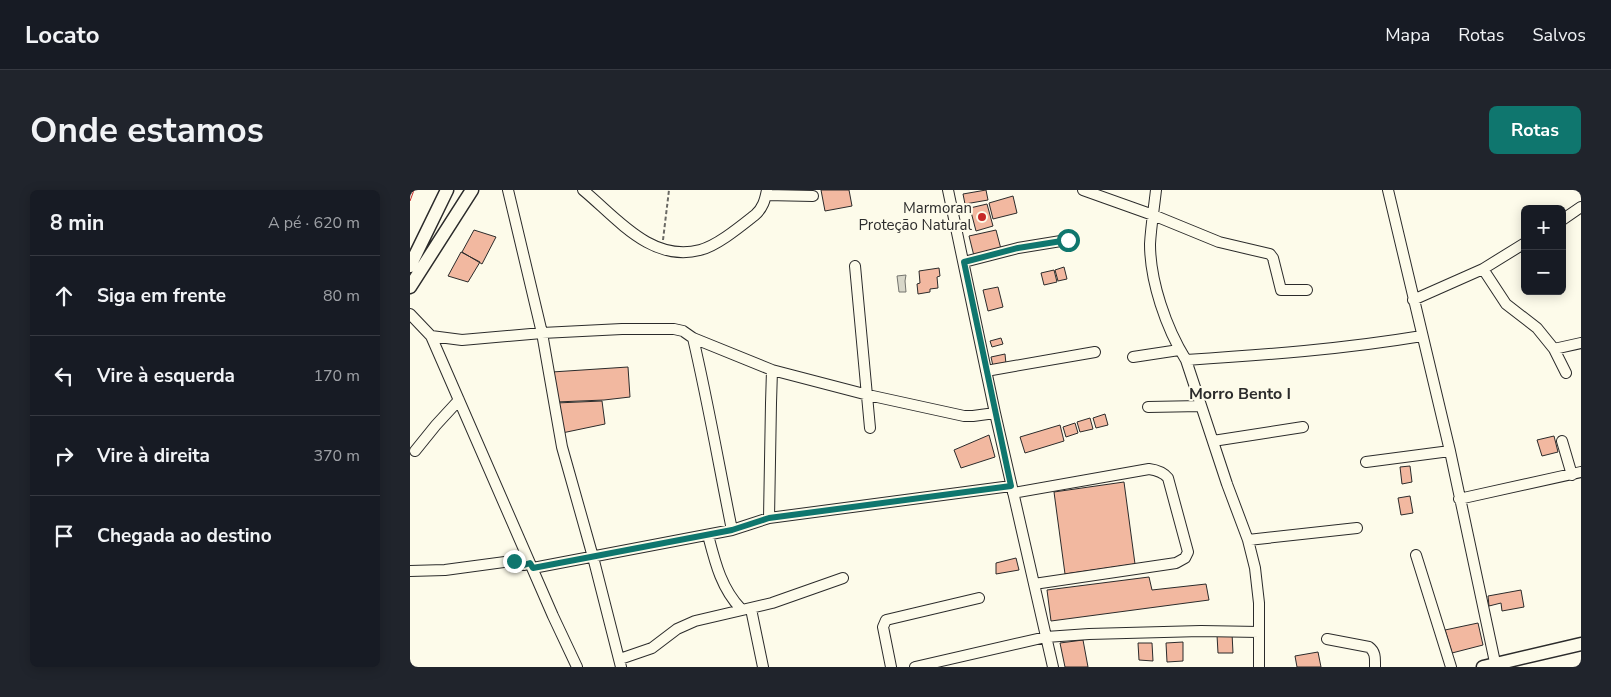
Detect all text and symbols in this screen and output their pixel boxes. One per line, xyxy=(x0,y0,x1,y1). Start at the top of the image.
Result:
text: Locato xyxy=(25,19,100,51)
text: Mapa xyxy=(1385,23,1430,47)
text: Rotas xyxy=(1458,23,1504,47)
text: Salvos xyxy=(1532,23,1586,47)
button: Rotas xyxy=(1489,106,1581,154)
text: Onde estamos xyxy=(30,107,264,154)
place label: Marmoran Proteção Natural xyxy=(859,198,973,235)
map controls xyxy=(1521,205,1566,295)
button: + xyxy=(1521,205,1566,250)
text: 8 min xyxy=(50,209,104,237)
marker: Marmoran Proteção Natural xyxy=(976,211,988,223)
text: A pé · 620 m xyxy=(268,212,360,234)
route start xyxy=(1057,229,1080,252)
button: − xyxy=(1521,250,1566,295)
icon: ahead xyxy=(50,282,78,310)
text: Siga em frente xyxy=(97,283,226,309)
text: 80 m xyxy=(323,285,360,307)
icon: left xyxy=(50,362,78,390)
text: Vire à esquerda xyxy=(97,363,235,389)
text: 170 m xyxy=(313,365,360,387)
district label: Morro Bento I xyxy=(1189,383,1291,405)
icon: right xyxy=(50,442,78,470)
text: Vire à direita xyxy=(97,443,210,469)
text: 370 m xyxy=(313,445,360,467)
icon: arrive xyxy=(50,522,78,550)
text: Chegada ao destino xyxy=(97,523,272,549)
route end xyxy=(503,550,526,573)

